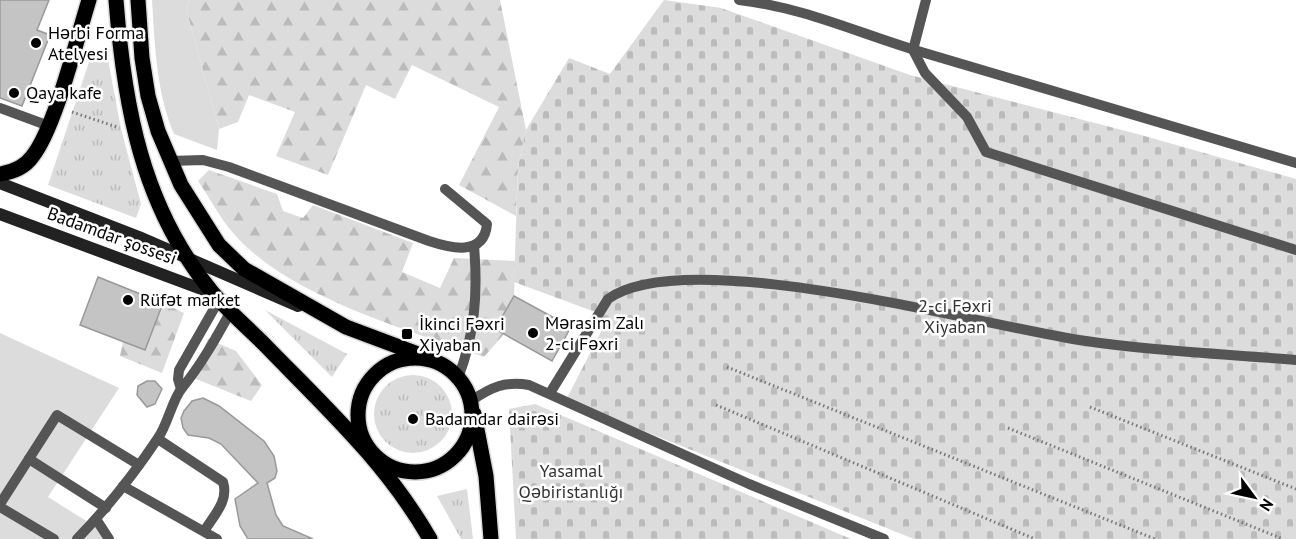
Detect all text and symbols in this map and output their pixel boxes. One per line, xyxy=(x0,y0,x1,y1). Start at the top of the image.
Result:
place label: Hərbi Forma Atelyesi xyxy=(48,21,144,65)
marker: Hərbi Forma Atelyesi xyxy=(29,36,43,50)
place label: Qaya kafe xyxy=(26,81,102,104)
marker: Qaya kafe xyxy=(7,86,21,100)
street label: Badamdar şossesi xyxy=(44,201,180,270)
place label: Rüfət market xyxy=(140,288,240,311)
marker: Rüfət market xyxy=(121,293,135,307)
park label: 2-ci Fəxri Xiyaban xyxy=(918,294,992,338)
place label: Mərasim Zalı 2-ci Fəxri xyxy=(545,311,644,355)
place label: İkinci Fəxri Xiyaban xyxy=(419,312,505,356)
marker: Mərasim Zalı 2-ci Fəxri xyxy=(526,326,540,340)
marker: İkinci Fəxri Xiyaban xyxy=(400,327,414,341)
place label: Badamdar dairəsi xyxy=(425,407,559,430)
marker: Badamdar dairəsi xyxy=(406,412,420,426)
park label: Yasamal Qəbiristanlığı xyxy=(519,459,623,503)
north arrow xyxy=(1224,467,1284,527)
text: N xyxy=(1255,495,1278,515)

